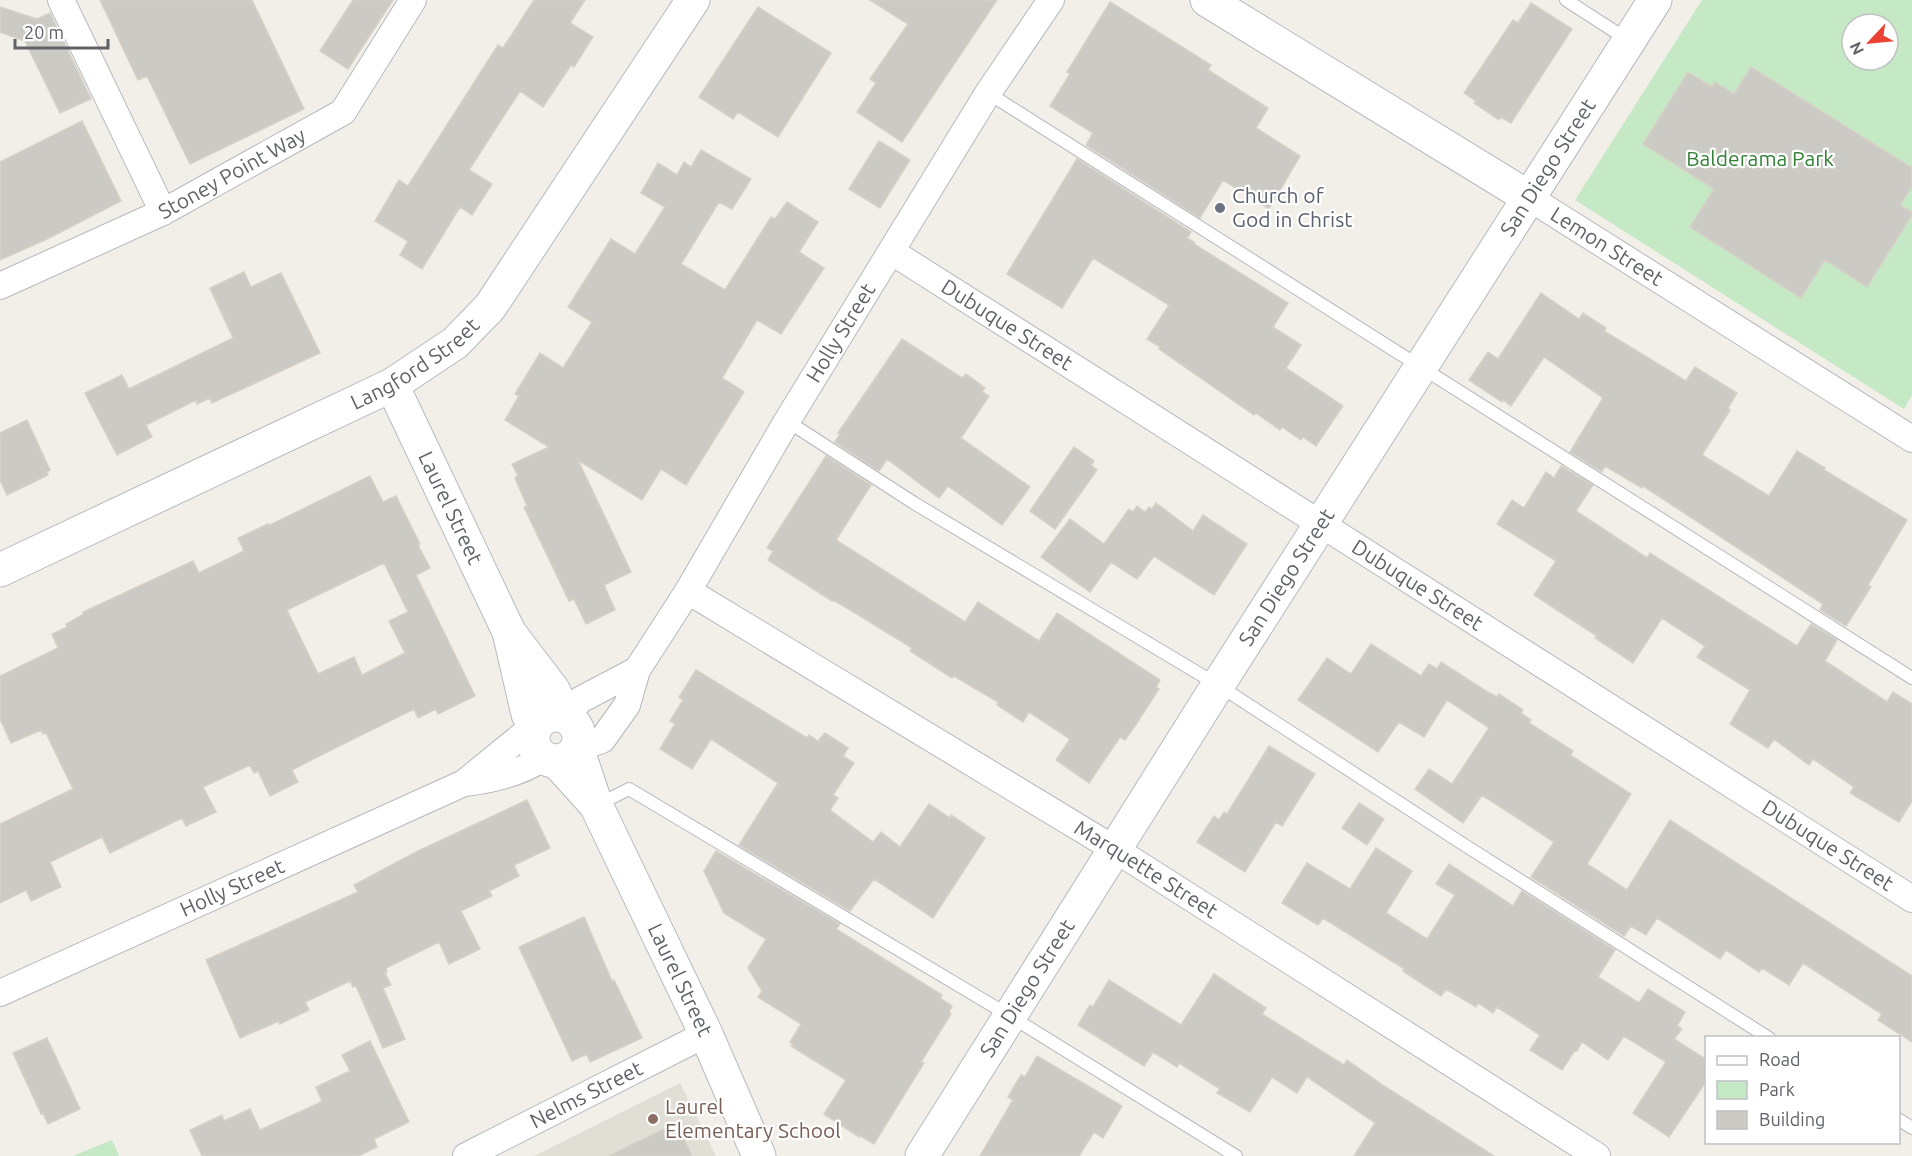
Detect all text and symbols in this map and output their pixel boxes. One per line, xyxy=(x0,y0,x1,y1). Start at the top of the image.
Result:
scale bar xyxy=(15,12,108,50)
north arrow xyxy=(1840,12,1900,72)
text: 20 m xyxy=(24,22,64,42)
text: N xyxy=(1846,39,1867,58)
street label: San Diego Street xyxy=(1495,94,1600,240)
street label: Stoney Point Way xyxy=(154,122,309,223)
park label: Balderama Park xyxy=(1686,146,1834,170)
place label: Church of God in Christ xyxy=(1232,183,1353,231)
marker: Church of God in Christ xyxy=(1213,201,1227,215)
street label: Lemon Street xyxy=(1547,201,1668,290)
street label: Dubuque Street xyxy=(937,274,1077,374)
street label: Holly Street xyxy=(801,279,879,386)
street label: Langford Street xyxy=(346,313,484,414)
street label: Laurel Street xyxy=(414,447,488,568)
street label: San Diego Street xyxy=(1233,504,1338,650)
street label: Dubuque Street xyxy=(1348,534,1488,635)
street label: Dubuque Street xyxy=(1758,794,1898,895)
street label: Marquette Street xyxy=(1071,815,1223,923)
street label: Holly Street xyxy=(176,853,288,921)
street label: San Diego Street xyxy=(974,915,1079,1061)
street label: Laurel Street xyxy=(644,919,718,1040)
legend xyxy=(1705,1036,1900,1144)
text: Road xyxy=(1759,1049,1801,1069)
street label: Nelms Street xyxy=(526,1055,646,1132)
text: Park xyxy=(1759,1079,1795,1099)
place label: Laurel Elementary School xyxy=(665,1094,841,1142)
text: Building xyxy=(1759,1109,1825,1129)
marker: Laurel Elementary School xyxy=(646,1112,660,1126)

